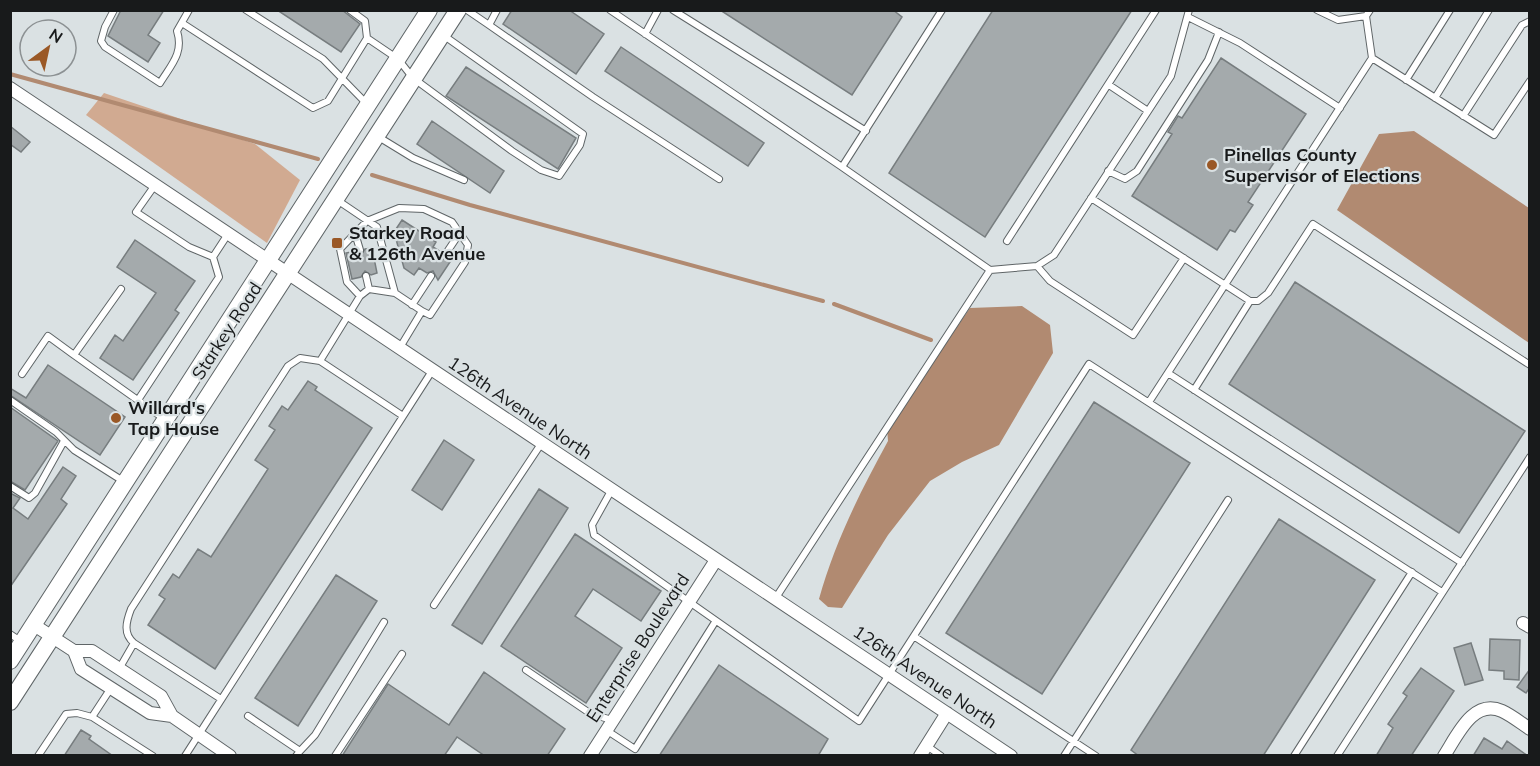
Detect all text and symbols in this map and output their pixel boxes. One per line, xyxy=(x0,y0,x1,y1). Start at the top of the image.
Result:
north arrow xyxy=(18,18,78,78)
text: N xyxy=(46,24,67,47)
place label: Pinellas County Supervisor of Elections xyxy=(1224,143,1420,187)
marker: Pinellas County Supervisor of Elections xyxy=(1205,158,1219,172)
place label: Starkey Road & 126th Avenue xyxy=(349,221,485,265)
marker: Starkey Road & 126th Avenue xyxy=(330,236,344,250)
street label: Starkey Road xyxy=(186,278,267,384)
street label: 126th Avenue North xyxy=(444,351,597,464)
place label: Willard's Tap House xyxy=(128,396,219,440)
marker: Willard's Tap House xyxy=(109,411,123,425)
street label: Enterprise Boulevard xyxy=(581,569,694,727)
street label: 126th Avenue North xyxy=(849,620,1002,733)

